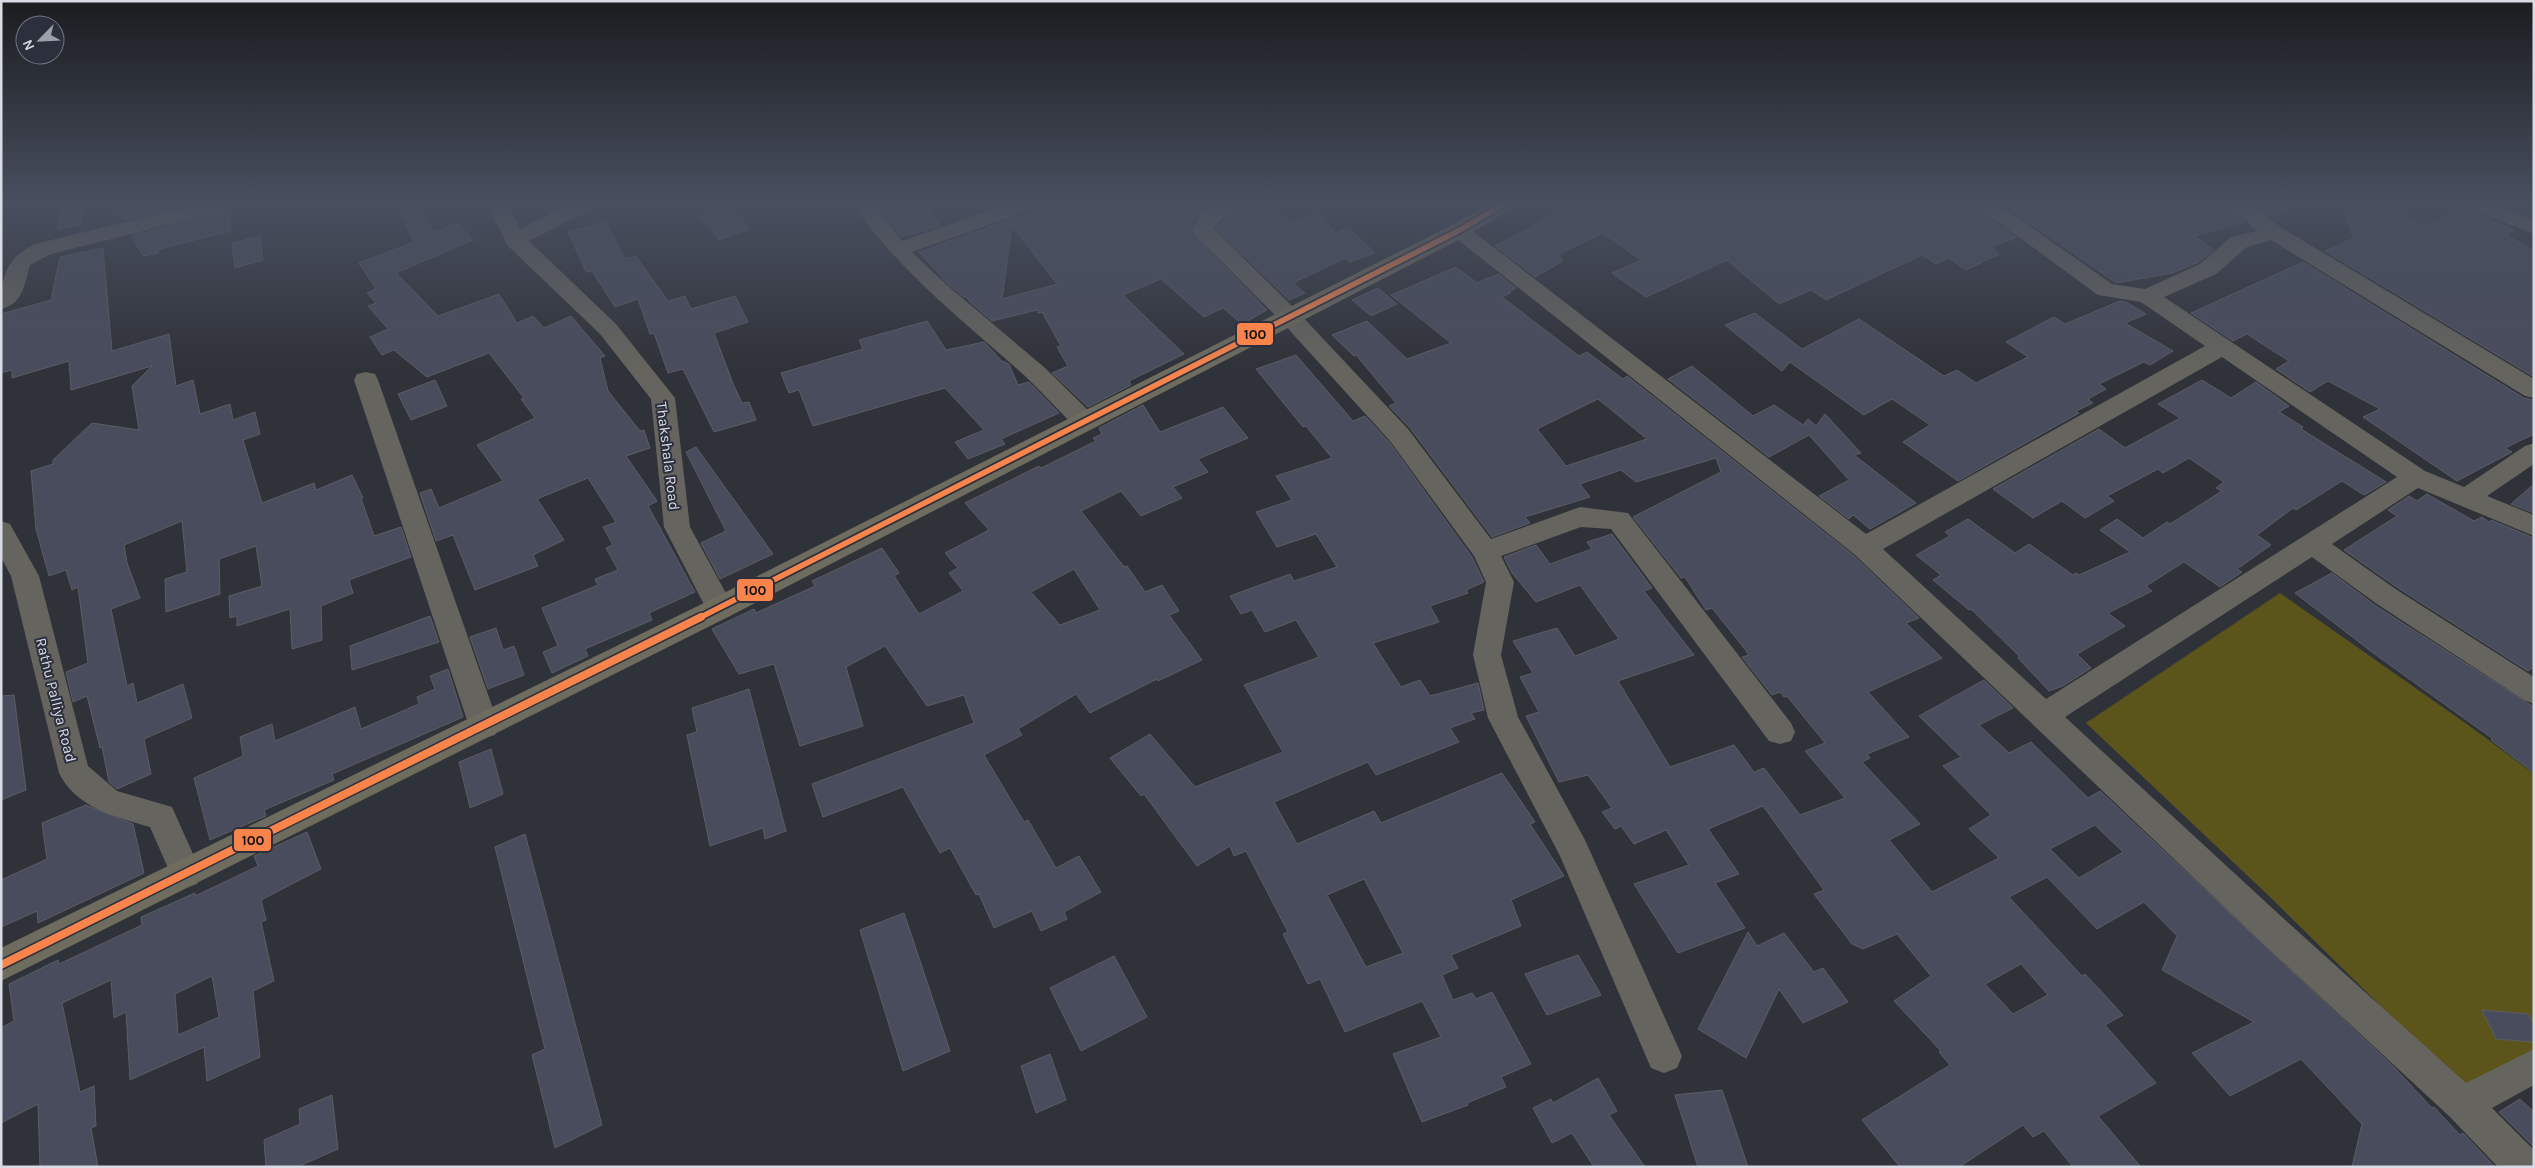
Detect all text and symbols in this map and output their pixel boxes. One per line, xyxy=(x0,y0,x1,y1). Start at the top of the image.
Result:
north arrow xyxy=(15,15,65,65)
text: N xyxy=(19,37,38,53)
line badge: 100 xyxy=(1236,322,1274,346)
text: 100 xyxy=(1244,326,1266,343)
street label: Thakshala Road xyxy=(652,401,684,511)
line badge: 100 xyxy=(736,578,774,602)
text: 100 xyxy=(744,582,766,599)
street label: Rathu Palliya Road xyxy=(32,636,80,764)
line badge: 100 xyxy=(233,828,272,852)
text: 100 xyxy=(242,832,264,849)

